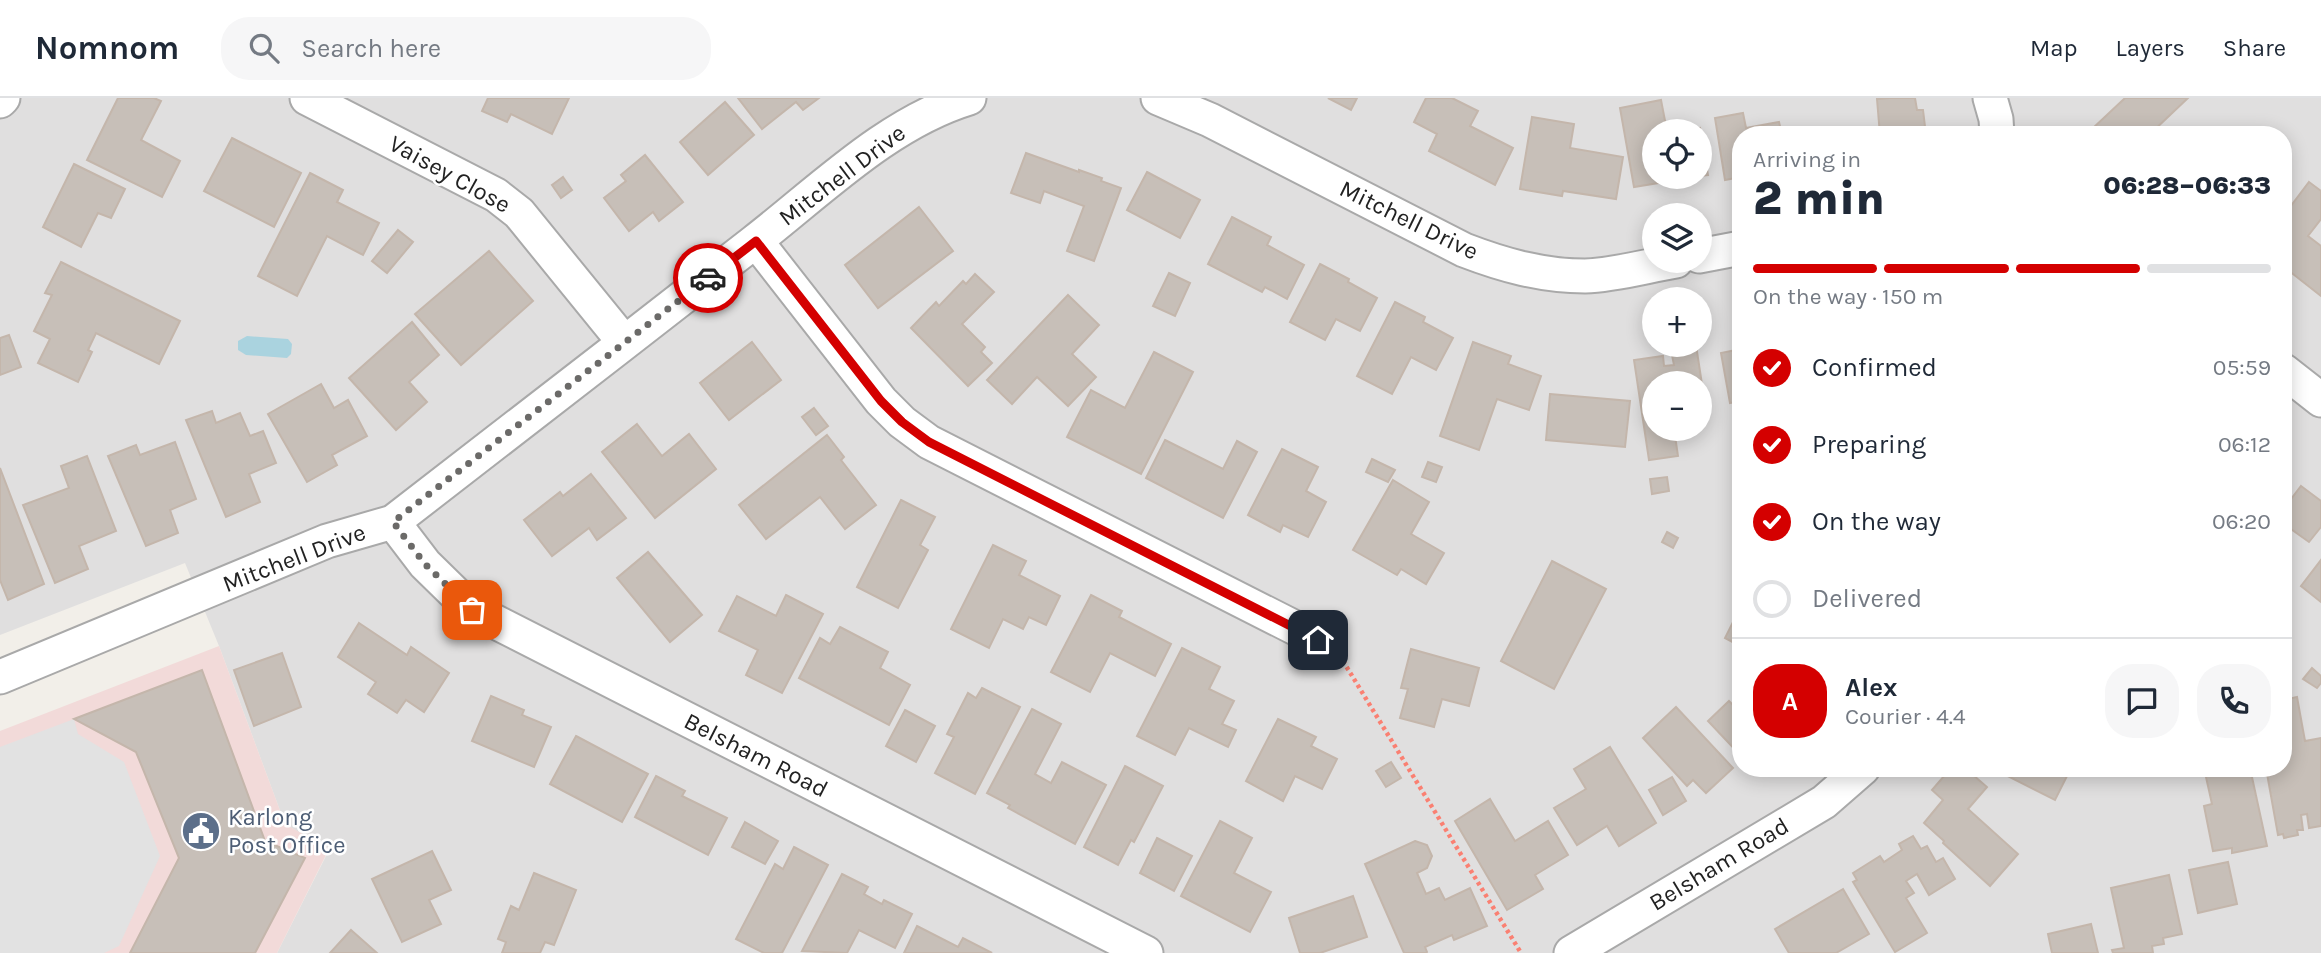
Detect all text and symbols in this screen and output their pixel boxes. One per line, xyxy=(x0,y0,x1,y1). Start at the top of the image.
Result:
search box xyxy=(221,17,711,80)
text: Nomnom xyxy=(35,29,179,67)
icon: search xyxy=(245,29,283,67)
text: Search here xyxy=(301,33,441,64)
text: Map xyxy=(2030,34,2078,62)
text: Layers xyxy=(2116,34,2185,62)
text: Share xyxy=(2223,34,2286,62)
street label: Mitchell Drive xyxy=(773,118,911,232)
map controls xyxy=(1642,119,1712,441)
button: locate xyxy=(1642,119,1712,189)
street label: Vaisey Close xyxy=(384,129,516,219)
text: Arriving in xyxy=(1753,146,1861,173)
text: 06:28–06:33 xyxy=(2103,170,2271,201)
text: 2 min xyxy=(1753,172,1885,226)
street label: Mitchell Drive xyxy=(1335,174,1483,266)
button: layers xyxy=(1642,203,1712,273)
courier xyxy=(673,243,743,313)
icon: car xyxy=(689,259,727,297)
text: On the way · 150 m xyxy=(1753,283,1943,310)
button: + xyxy=(1642,287,1712,357)
icon: check xyxy=(1753,349,1791,387)
text: Confirmed xyxy=(1812,352,1937,383)
text: 05:59 xyxy=(2213,354,2271,381)
button: − xyxy=(1642,371,1712,441)
icon: check xyxy=(1753,426,1791,464)
text: Preparing xyxy=(1812,429,1926,460)
text: 06:12 xyxy=(2218,431,2271,458)
icon: check xyxy=(1753,503,1791,541)
text: On the way xyxy=(1812,506,1941,537)
text: 06:20 xyxy=(2212,508,2271,535)
street label: Mitchell Drive xyxy=(219,518,369,598)
pin xyxy=(442,580,502,640)
text: Delivered xyxy=(1812,583,1922,614)
icon: bag xyxy=(453,591,491,629)
pin xyxy=(1288,610,1348,670)
icon: home xyxy=(1299,621,1337,659)
button: chat xyxy=(2105,664,2179,738)
button: phone xyxy=(2197,664,2271,738)
text: Alex xyxy=(1845,672,1897,703)
text: A xyxy=(1782,686,1798,717)
text: Courier · 4.4 xyxy=(1845,703,1966,730)
street label: Belsham Road xyxy=(679,707,833,803)
place label: Karlong Post Office xyxy=(228,803,346,859)
public building icon: Karlong Post Office xyxy=(180,810,222,852)
street label: Belsham Road xyxy=(1644,811,1794,917)

